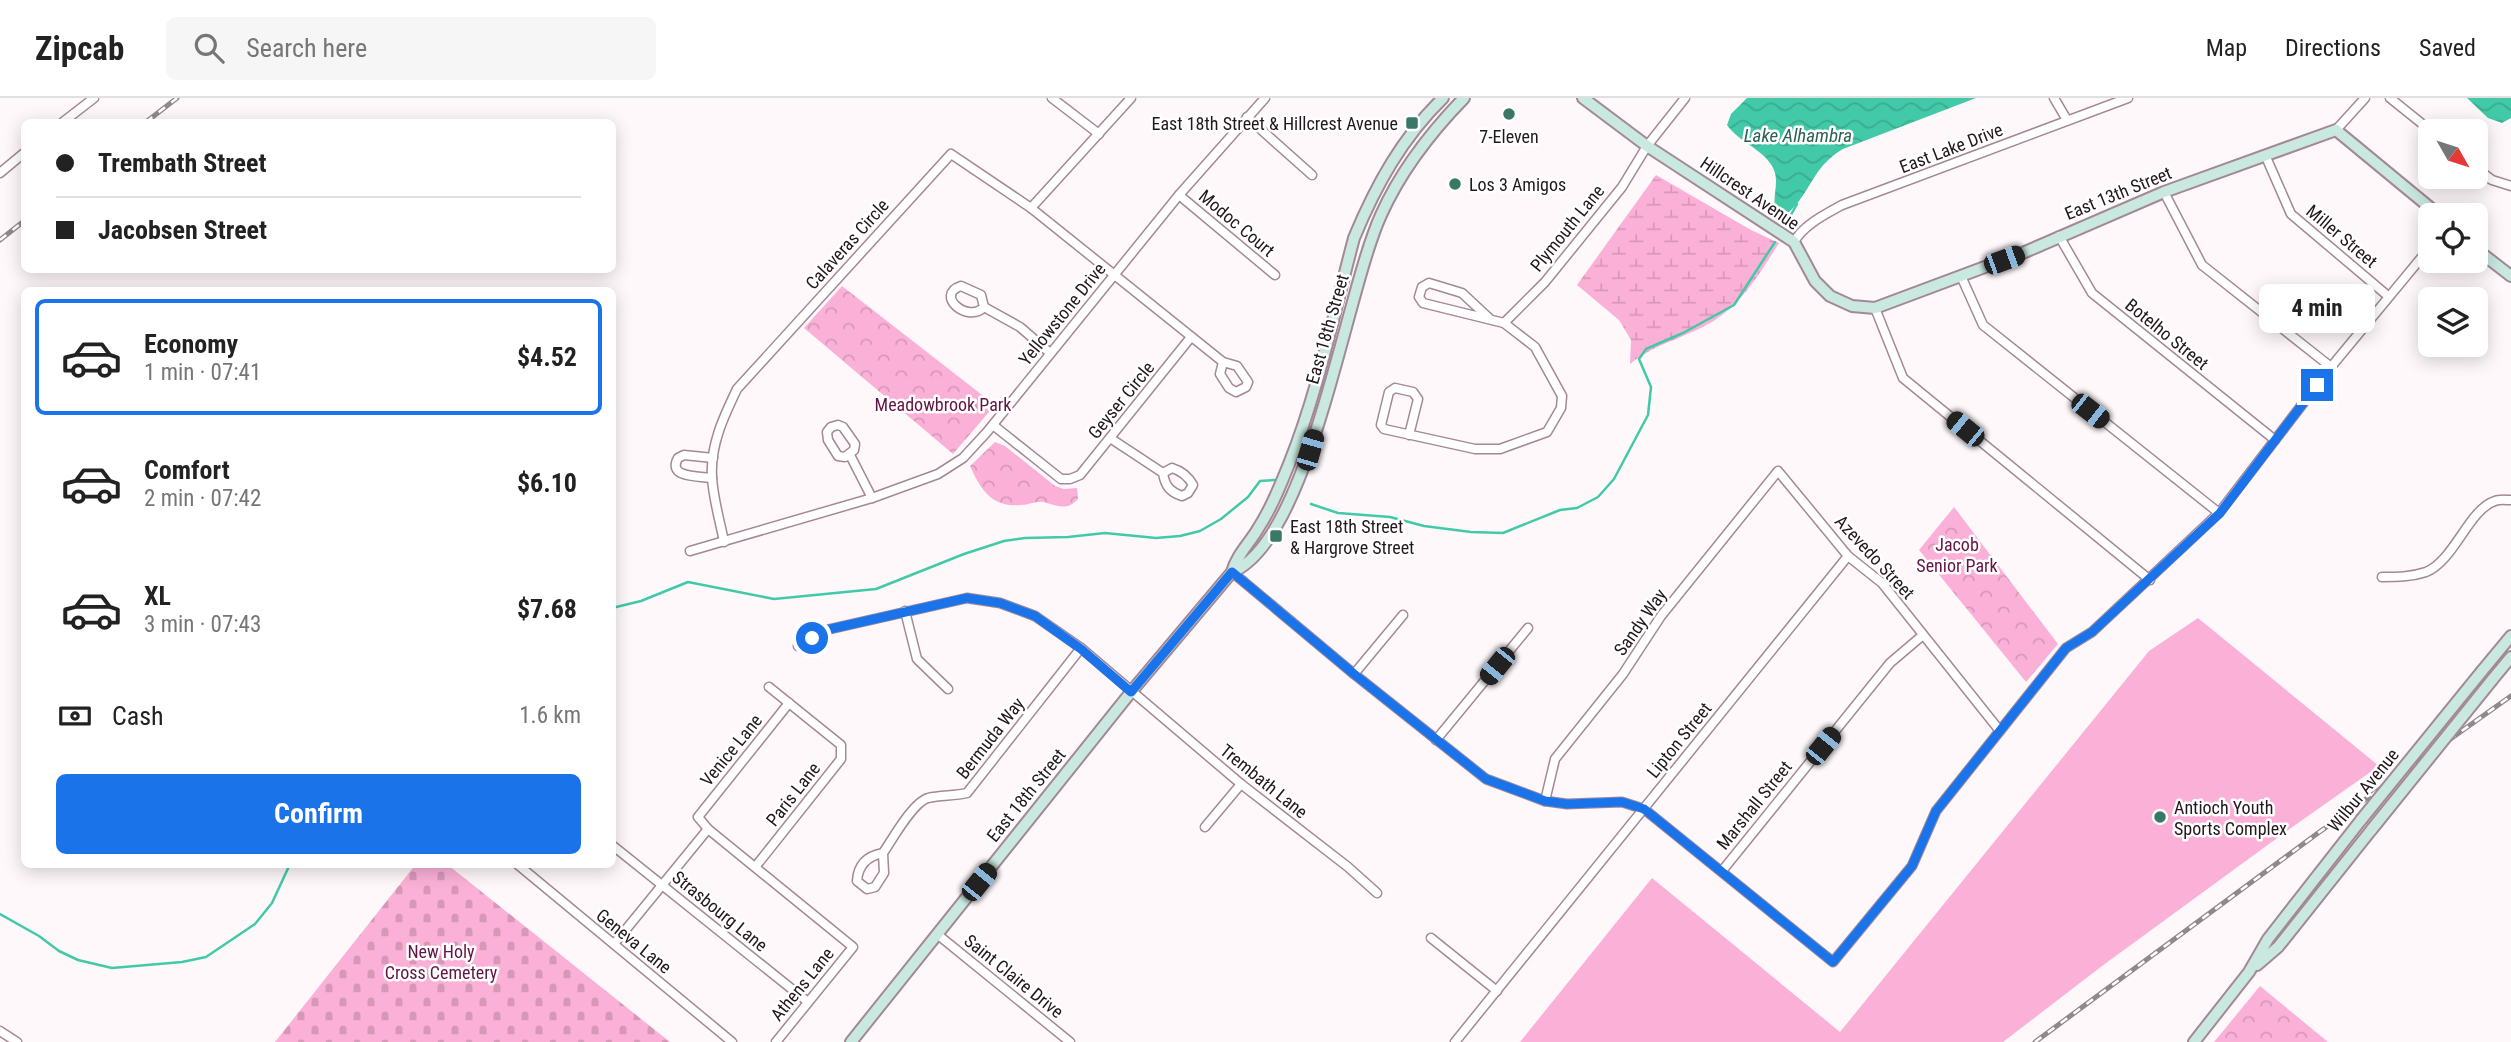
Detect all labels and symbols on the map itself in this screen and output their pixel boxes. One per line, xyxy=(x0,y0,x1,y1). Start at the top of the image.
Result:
marker: 7-Eleven xyxy=(1501,106,1517,122)
place label: East 18th Street & Hillcrest Avenue xyxy=(1152,113,1398,134)
marker: East 18th Street & Hillcrest Avenue xyxy=(1404,115,1420,131)
street label: East Lake Drive xyxy=(1896,119,2006,177)
north arrow xyxy=(2418,119,2488,189)
water label: Lake Alhambra xyxy=(1744,124,1852,147)
place label: 7-Eleven xyxy=(1479,126,1539,147)
street label: Hillcrest Avenue xyxy=(1696,152,1804,234)
street label: East 13th Street xyxy=(2062,162,2174,224)
place label: Los 3 Amigos xyxy=(1469,174,1566,195)
marker: Los 3 Amigos xyxy=(1447,176,1463,192)
street label: Plymouth Lane xyxy=(1526,180,1608,276)
street label: Modoc Court xyxy=(1195,185,1279,261)
street label: Calaveras Circle xyxy=(801,195,893,293)
street label: Miller Street xyxy=(2302,200,2382,272)
car xyxy=(1981,243,2028,277)
street label: Yellowstone Drive xyxy=(1014,258,1110,370)
street label: East 18th Street xyxy=(1301,272,1353,386)
callout: 4 min xyxy=(2259,284,2375,332)
street label: Botelho Street xyxy=(2121,294,2213,374)
street label: Geyser Circle xyxy=(1083,357,1159,443)
route end xyxy=(2301,369,2333,401)
car xyxy=(2067,390,2114,432)
park label: Meadowbrook Park xyxy=(875,394,1011,415)
car xyxy=(1943,408,1988,450)
car xyxy=(1295,427,1326,473)
street label: Azevedo Street xyxy=(1831,511,1919,603)
place label: East 18th Street & Hargrove Street xyxy=(1290,516,1414,558)
marker: East 18th Street & Hargrove Street xyxy=(1268,528,1284,544)
park label: Jacob Senior Park xyxy=(1916,534,1998,576)
street label: Sandy Way xyxy=(1609,584,1671,659)
route start xyxy=(796,622,828,654)
car xyxy=(1476,643,1519,689)
street label: Bermuda Way xyxy=(952,693,1028,783)
street label: Lipton Street xyxy=(1642,698,1716,782)
street label: Venice Lane xyxy=(696,710,766,790)
car xyxy=(1802,723,1845,769)
street label: Trembath Lane xyxy=(1216,739,1312,823)
street label: East 18th Street xyxy=(982,744,1070,846)
street label: Wilbur Avenue xyxy=(2323,744,2403,836)
street label: Marshall Street xyxy=(1712,756,1796,854)
street label: Paris Lane xyxy=(762,758,824,830)
place label: Antioch Youth Sports Complex xyxy=(2174,797,2287,839)
marker: Antioch Youth Sports Complex xyxy=(2152,809,2168,825)
car xyxy=(958,859,1001,905)
street label: Strasbourg Lane xyxy=(668,866,772,956)
street label: Geneva Lane xyxy=(592,904,676,978)
street label: Saint Claire Drive xyxy=(960,930,1068,1022)
park label: New Holy Cross Cemetery xyxy=(385,941,498,983)
street label: Athens Lane xyxy=(766,943,838,1025)

